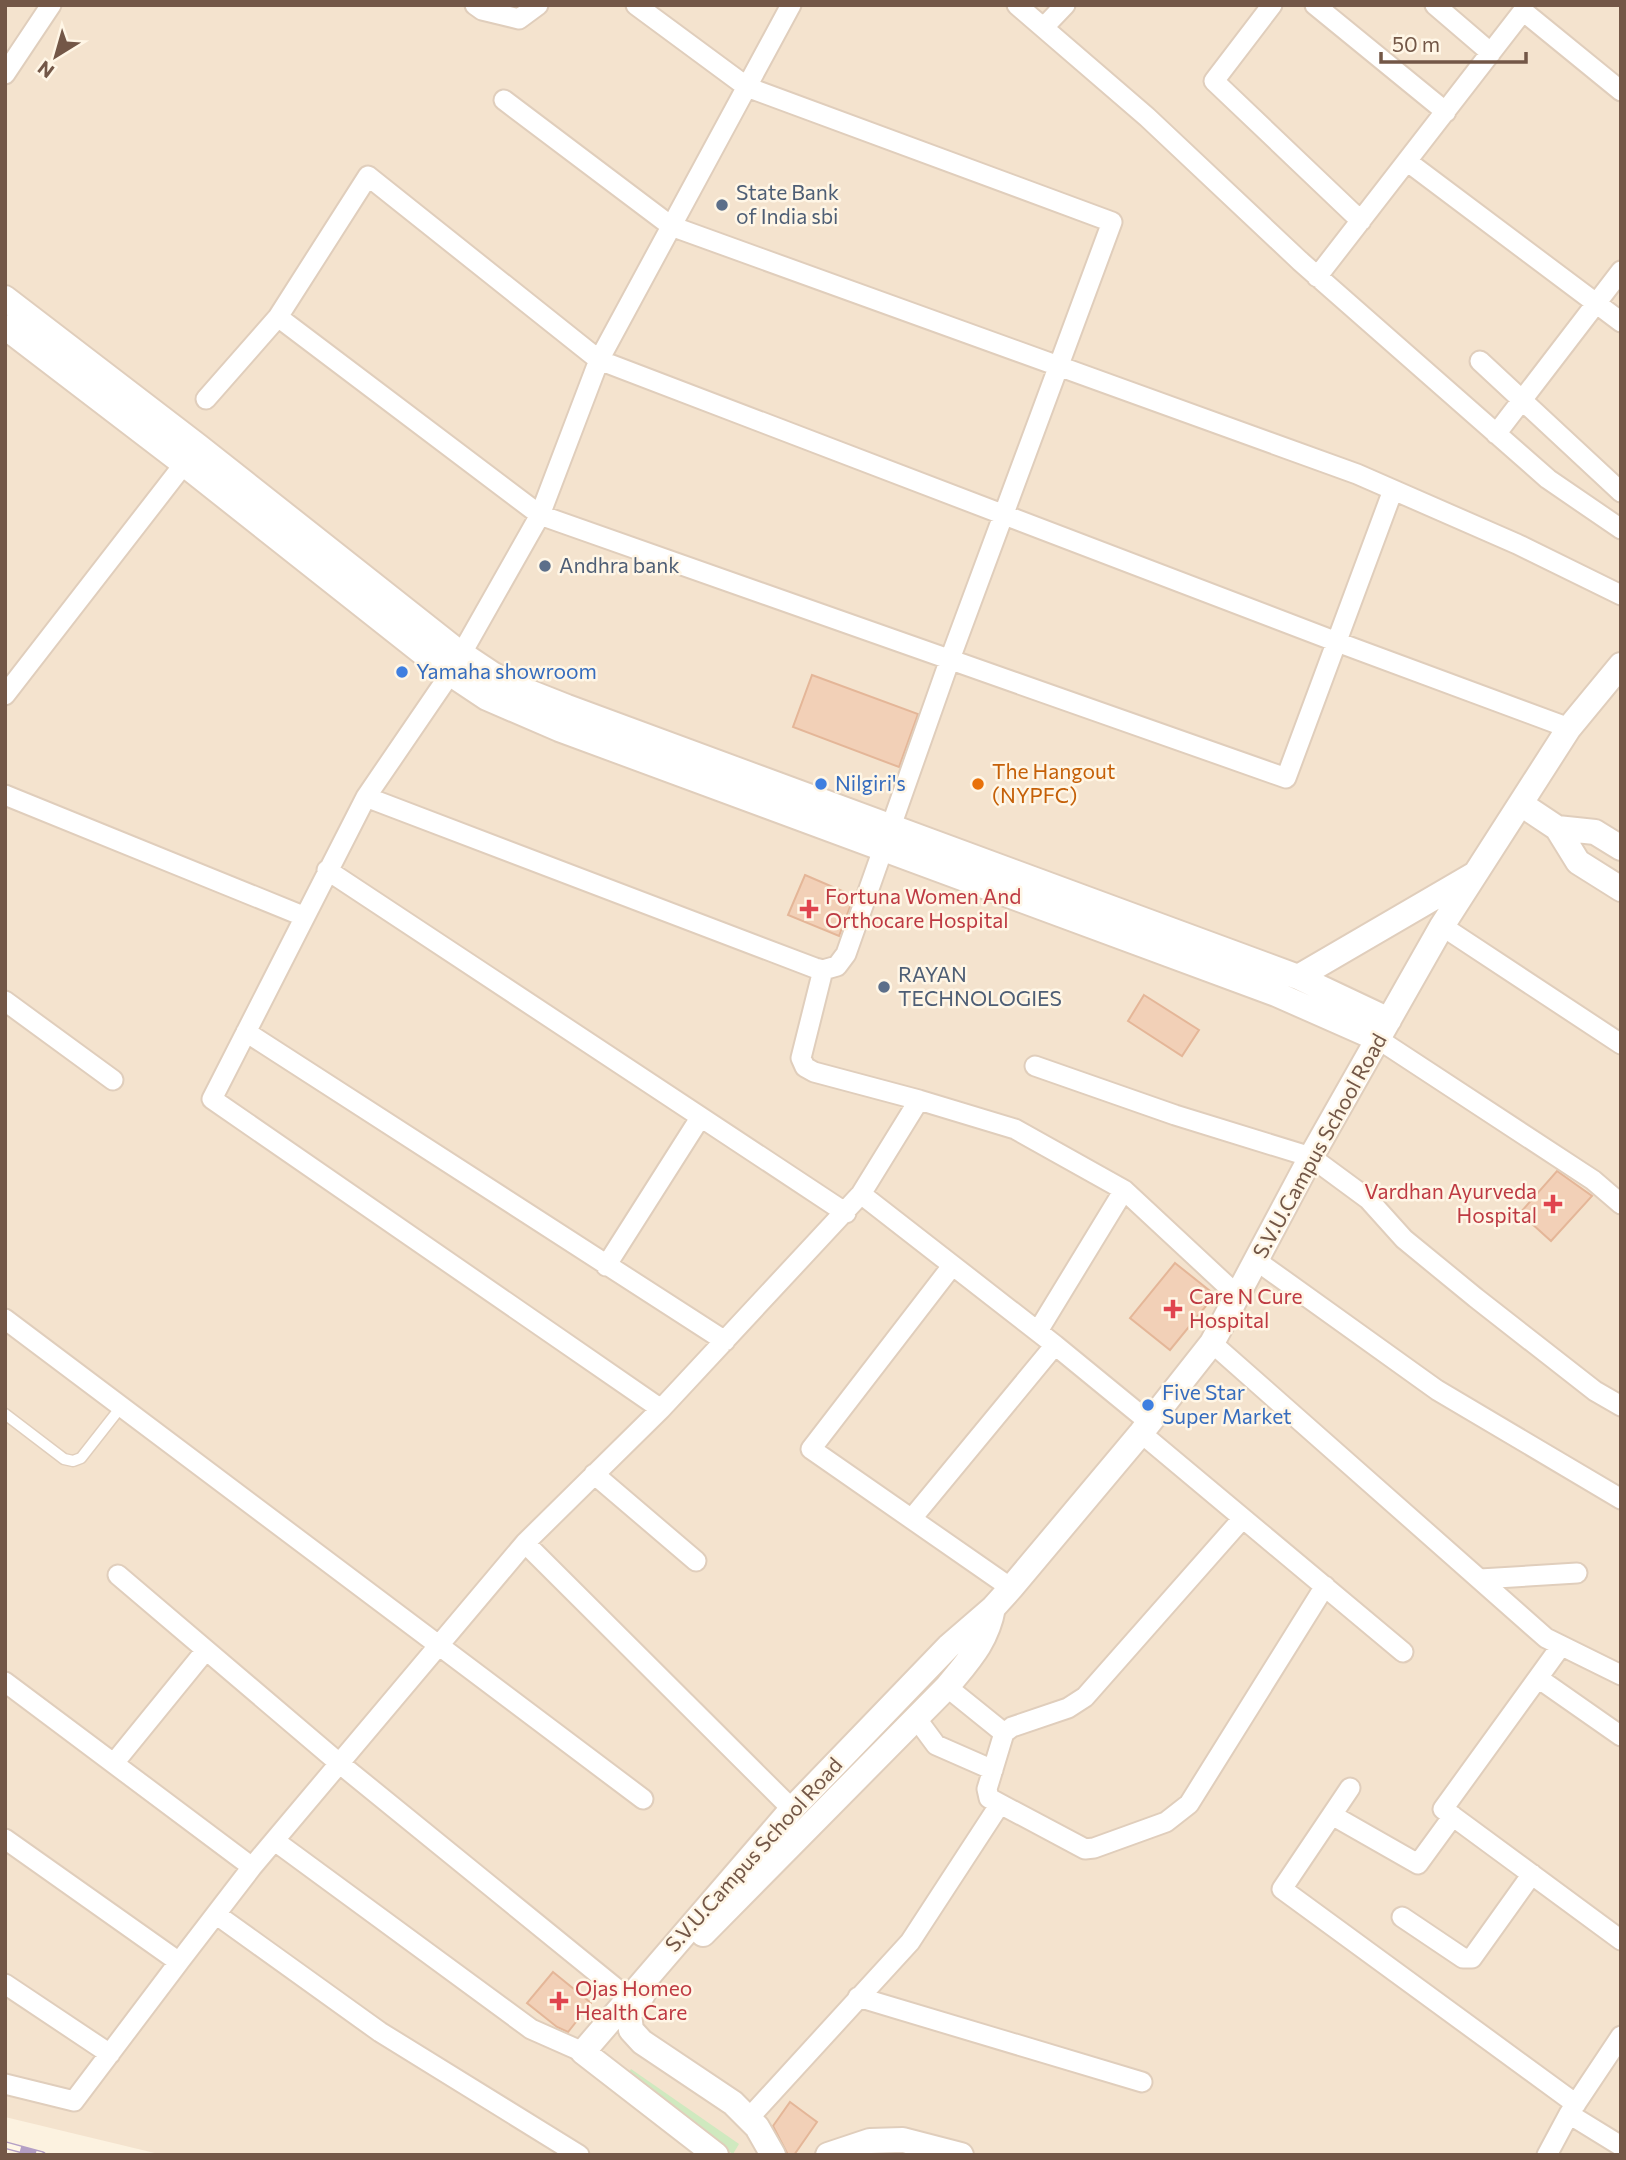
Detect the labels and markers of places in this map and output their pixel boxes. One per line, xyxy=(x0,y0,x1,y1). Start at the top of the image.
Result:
place label: State Bank of India sbi xyxy=(736,179,839,228)
marker: State Bank of India sbi xyxy=(714,197,730,213)
place label: Andhra bank xyxy=(559,552,680,577)
marker: Andhra bank xyxy=(537,558,553,574)
place label: Yamaha showroom xyxy=(416,658,597,683)
marker: Yamaha showroom xyxy=(394,664,410,680)
place label: The Hangout (NYPFC) xyxy=(992,758,1115,807)
place label: Nilgiri's xyxy=(835,770,906,795)
marker: Nilgiri's xyxy=(813,776,829,792)
marker: The Hangout (NYPFC) xyxy=(970,776,986,792)
place label: Fortuna Women And Orthocare Hospital xyxy=(825,883,1022,932)
marker: Fortuna Women And Orthocare Hospital xyxy=(799,899,819,919)
place label: RAYAN TECHNOLOGIES xyxy=(898,961,1062,1010)
marker: RAYAN TECHNOLOGIES xyxy=(876,979,892,995)
place label: Vardhan Ayurveda Hospital xyxy=(1364,1178,1537,1227)
marker: Vardhan Ayurveda Hospital xyxy=(1543,1194,1563,1214)
place label: Care N Cure Hospital xyxy=(1189,1283,1303,1332)
marker: Care N Cure Hospital xyxy=(1163,1299,1183,1319)
place label: Five Star Super Market xyxy=(1162,1379,1292,1428)
marker: Five Star Super Market xyxy=(1140,1397,1156,1413)
place label: Ojas Homeo Health Care xyxy=(575,1975,692,2024)
marker: Ojas Homeo Health Care xyxy=(549,1991,569,2011)

